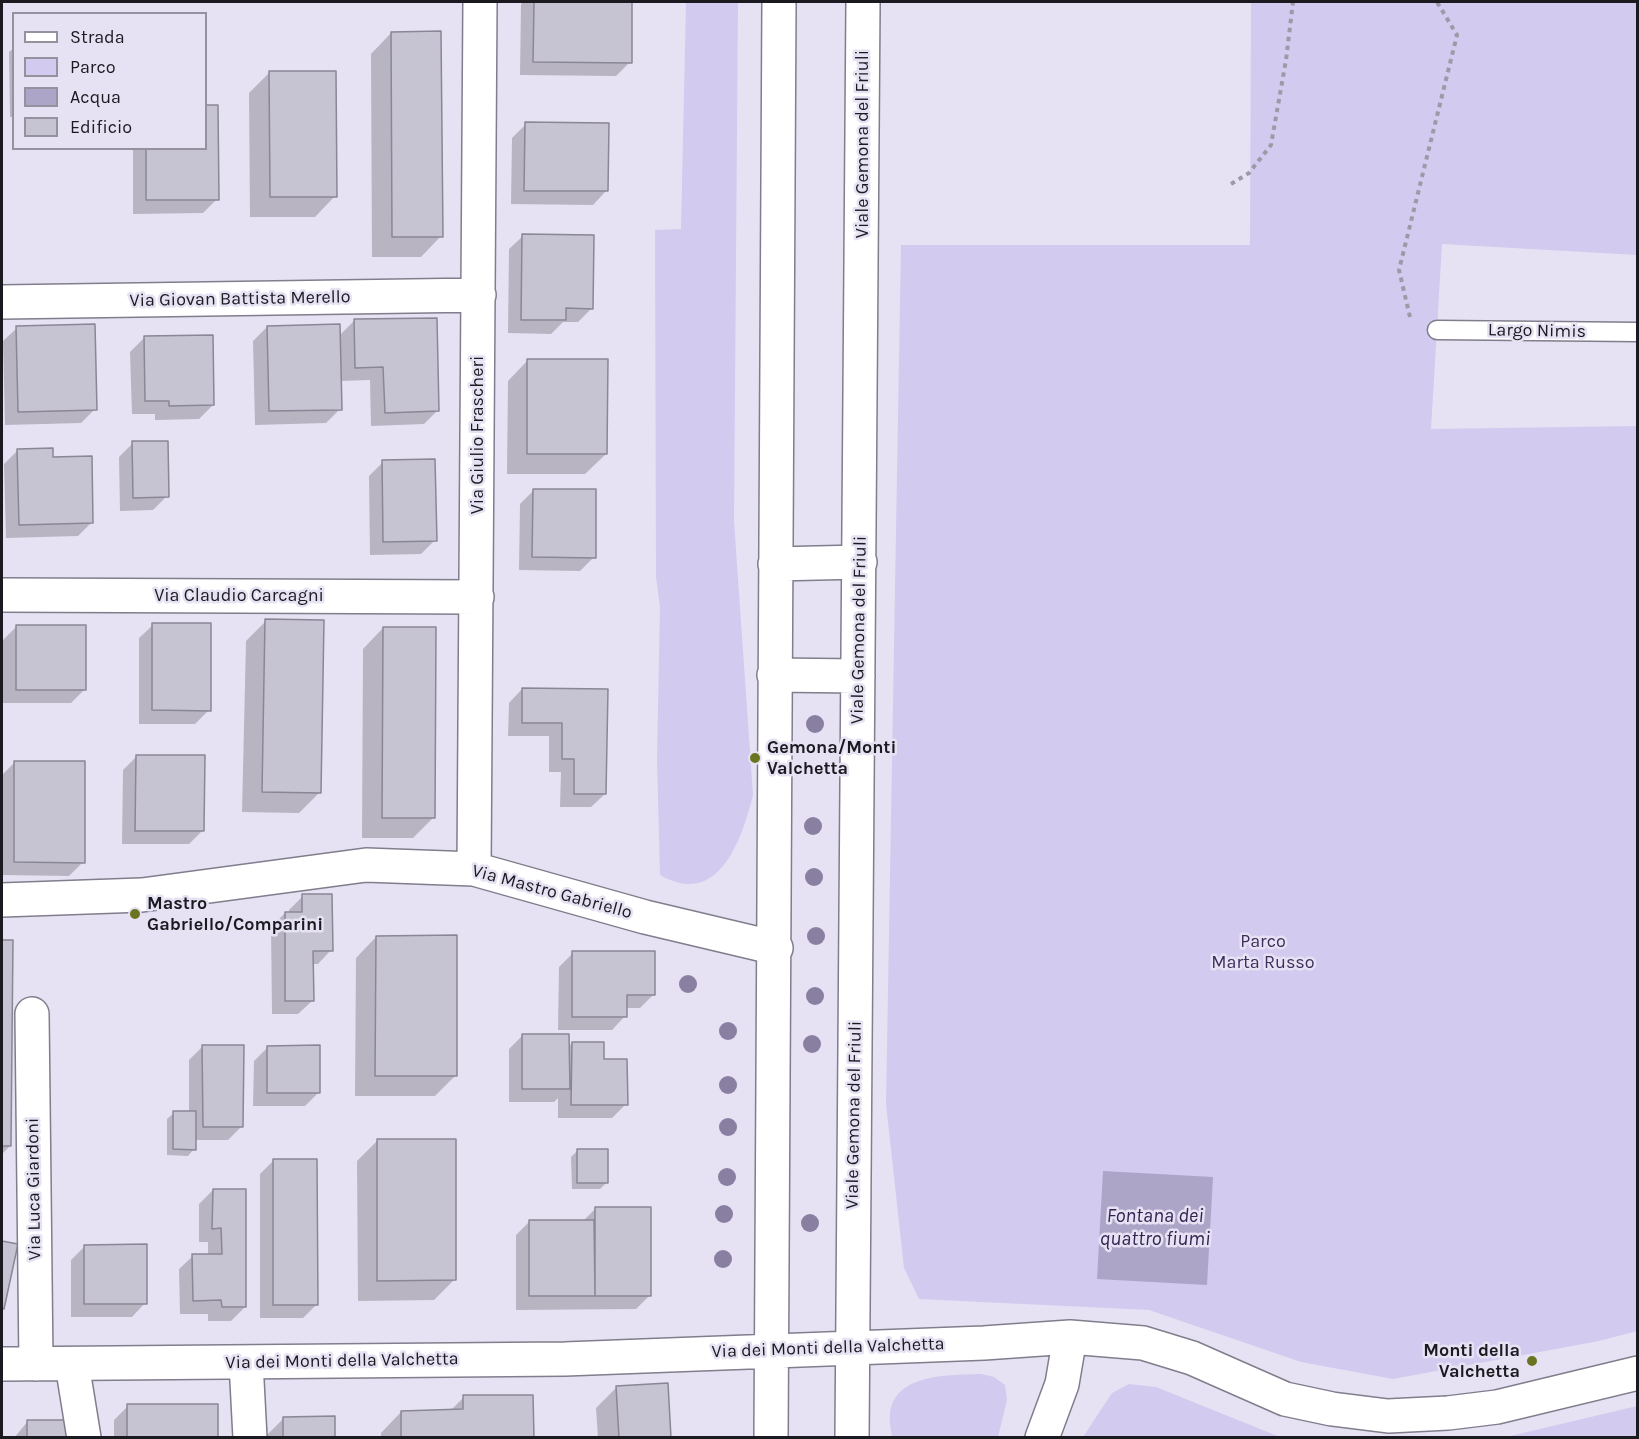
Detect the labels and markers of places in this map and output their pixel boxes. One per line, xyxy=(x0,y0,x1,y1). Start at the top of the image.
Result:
place label: Gemona/Monti Valchetta xyxy=(767,737,896,780)
marker: Gemona/Monti Valchetta xyxy=(748,751,762,765)
place label: Mastro Gabriello/Comparini xyxy=(147,893,323,936)
marker: Mastro Gabriello/Comparini xyxy=(128,907,142,921)
place label: Monti della Valchetta xyxy=(1423,1340,1520,1382)
marker: Monti della Valchetta xyxy=(1525,1354,1539,1368)

